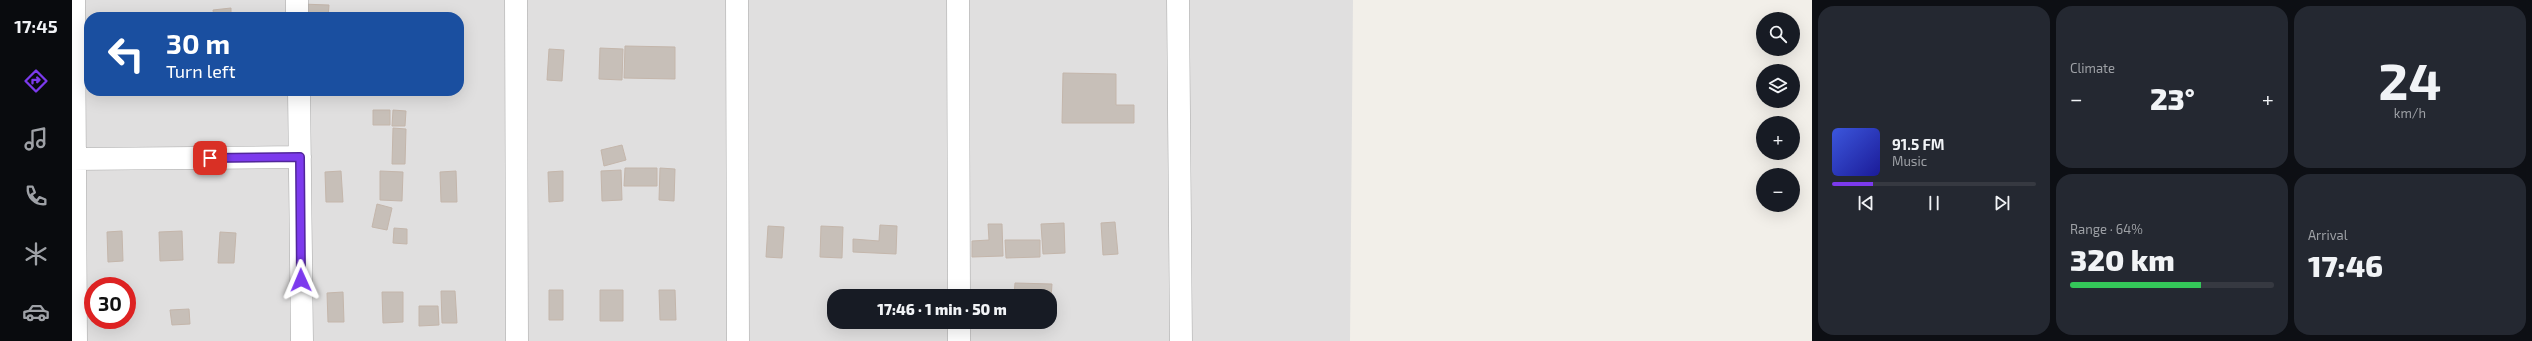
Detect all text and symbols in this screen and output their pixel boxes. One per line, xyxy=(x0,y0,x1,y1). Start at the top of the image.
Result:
map controls xyxy=(1756,12,1800,212)
button: search xyxy=(1756,12,1800,56)
text: 17:45 xyxy=(14,15,58,37)
text: 30 m xyxy=(166,26,230,60)
icon: left xyxy=(100,28,152,80)
text: 24 xyxy=(2378,48,2442,110)
text: Turn left xyxy=(166,60,236,82)
text: Climate xyxy=(2070,60,2115,76)
button: layers xyxy=(1756,64,1800,108)
icon: directions xyxy=(22,67,50,95)
text: 23° xyxy=(2150,80,2195,116)
text: − xyxy=(2070,85,2083,111)
text: + xyxy=(2262,85,2274,111)
text: km/h xyxy=(2394,105,2426,121)
button: + xyxy=(1756,116,1800,160)
icon: music xyxy=(22,125,50,153)
text: 91.5 FM xyxy=(1892,135,1945,153)
pin xyxy=(193,141,227,175)
icon: arrive xyxy=(199,147,221,169)
text: Music xyxy=(1892,153,1927,169)
button: − xyxy=(1756,168,1800,212)
icon: phone xyxy=(22,182,50,210)
icon: previous xyxy=(1855,192,1877,214)
icon: pause xyxy=(1923,192,1945,214)
icon: next xyxy=(1991,192,2013,214)
text: Range · 64% xyxy=(2070,221,2143,237)
text: Arrival xyxy=(2308,227,2348,243)
icon: climate xyxy=(22,240,50,268)
text: 320 km xyxy=(2070,241,2175,277)
text: 17:46 xyxy=(2308,247,2383,283)
position arrow xyxy=(280,259,322,301)
speed limit sign: 30 xyxy=(84,277,136,329)
icon: car xyxy=(22,298,50,326)
text: 17:46 · 1 min · 50 m xyxy=(877,300,1007,318)

